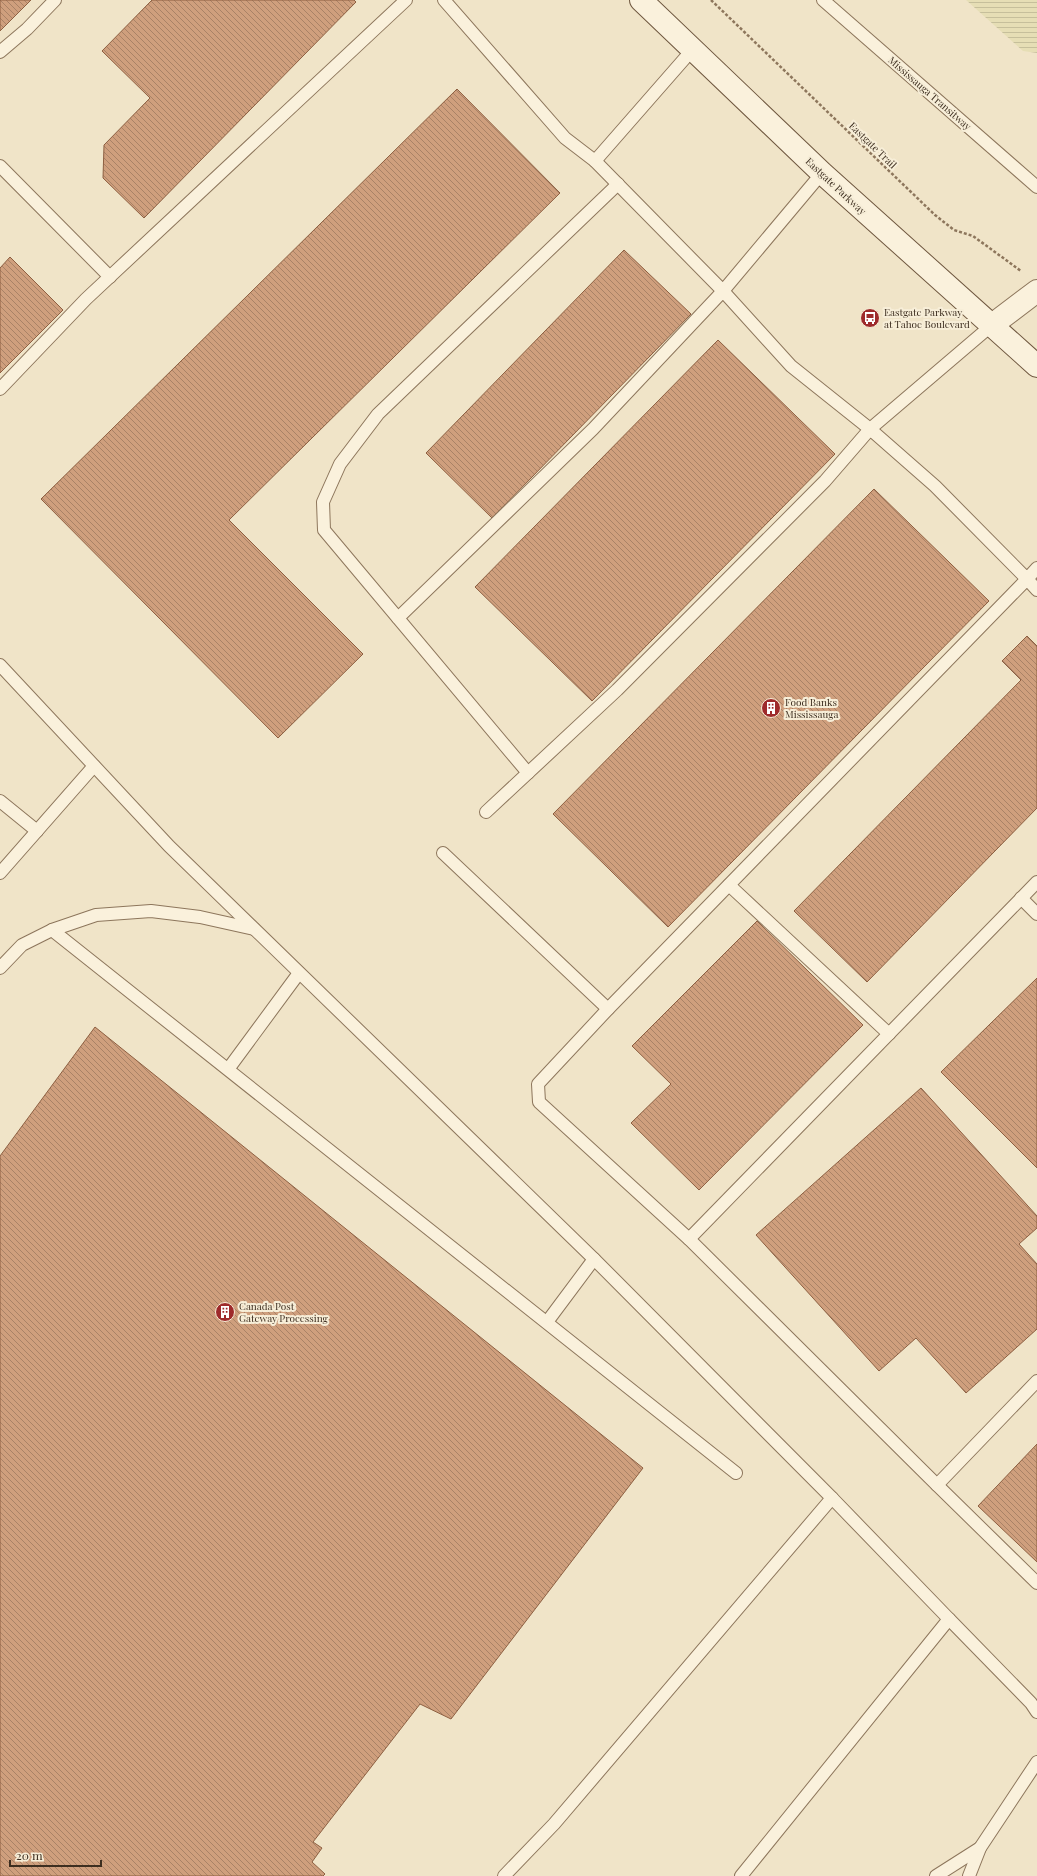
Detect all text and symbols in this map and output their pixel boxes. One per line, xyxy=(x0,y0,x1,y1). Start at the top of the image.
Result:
street label: Mississauga Transitway xyxy=(886,53,974,133)
street label: Eastgate Trail xyxy=(846,119,900,171)
street label: Eastgate Parkway xyxy=(803,154,869,218)
place label: Eastgate Parkway at Tahoe Boulevard xyxy=(884,305,970,331)
bus stop icon: Eastgate Parkway at Tahoe Boulevard xyxy=(859,307,881,329)
place label: Food Banks Mississauga xyxy=(785,695,838,721)
building icon: Food Banks Mississauga xyxy=(760,697,782,719)
place label: Canada Post Gateway Processing xyxy=(239,1299,329,1325)
building icon: Canada Post Gateway Processing xyxy=(214,1301,236,1323)
scale bar xyxy=(10,1842,101,1868)
text: 20 m xyxy=(16,1847,43,1863)

